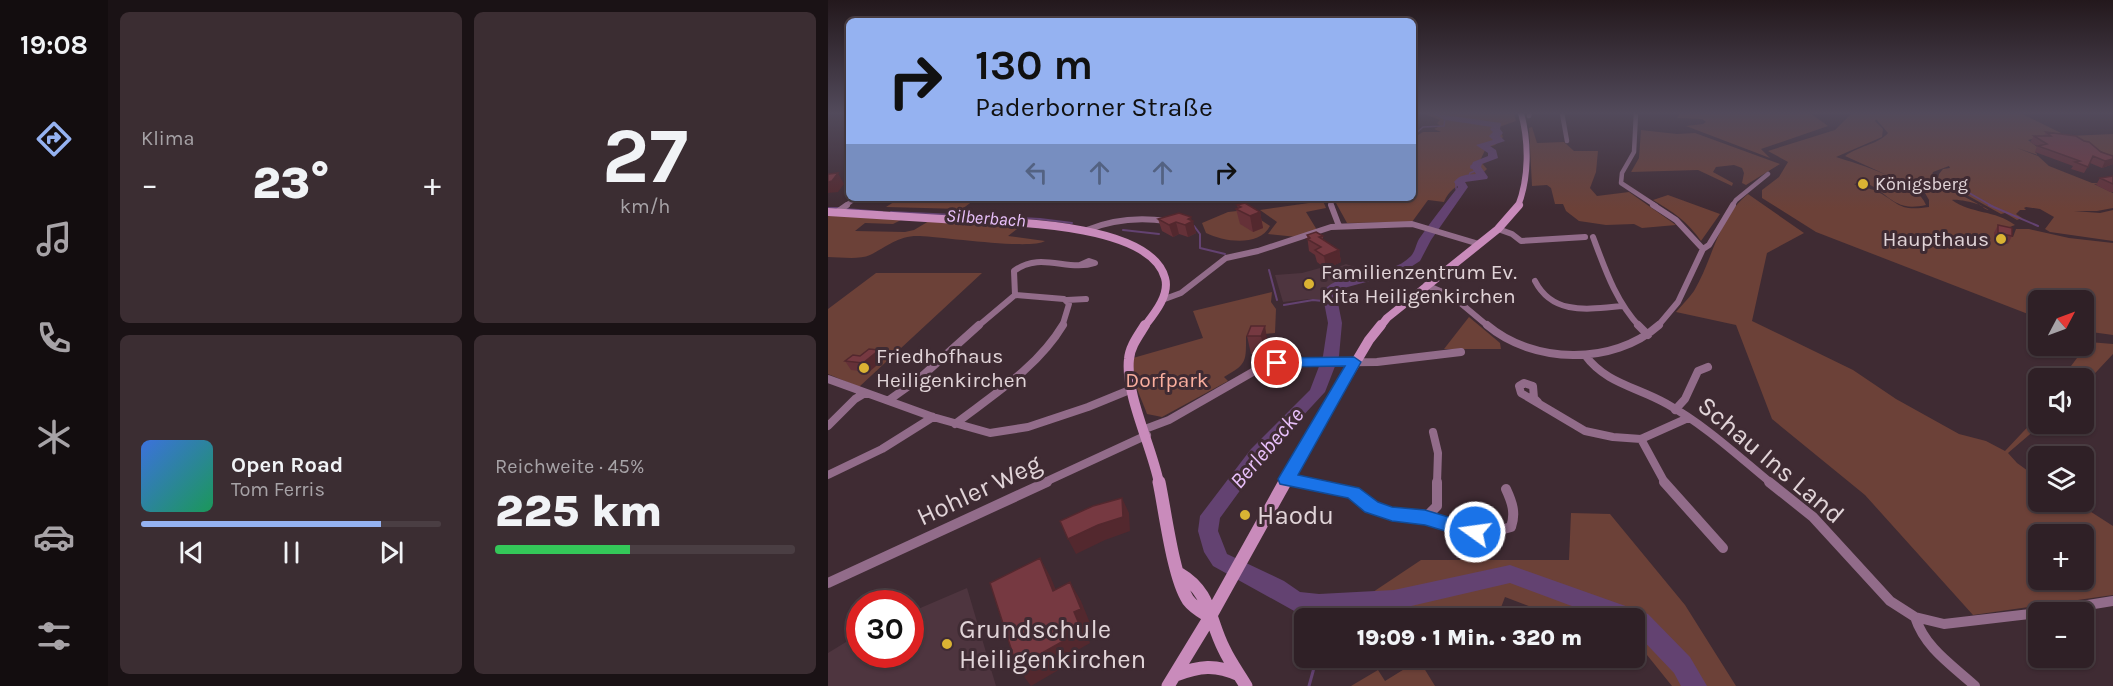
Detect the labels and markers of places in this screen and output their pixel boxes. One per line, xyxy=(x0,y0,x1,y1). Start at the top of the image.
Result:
place label: Königsberg xyxy=(1875,173,1968,195)
marker: Königsberg xyxy=(1856,177,1870,191)
place label: Haupthaus xyxy=(1883,227,1989,251)
marker: Haupthaus xyxy=(1994,232,2008,246)
place label: Familienzentrum Ev. Kita Heiligenkirchen xyxy=(1321,260,1517,308)
marker: Familienzentrum Ev. Kita Heiligenkirchen xyxy=(1302,277,1316,291)
pin xyxy=(1251,337,1302,388)
place label: Friedhofhaus Heiligenkirchen xyxy=(876,344,1027,392)
marker: Friedhofhaus Heiligenkirchen xyxy=(857,361,871,375)
place label: Haodu xyxy=(1257,500,1334,531)
marker: Haodu xyxy=(1238,508,1252,522)
place label: Grundschule Heiligenkirchen xyxy=(959,614,1146,675)
marker: Grundschule Heiligenkirchen xyxy=(940,637,954,651)

